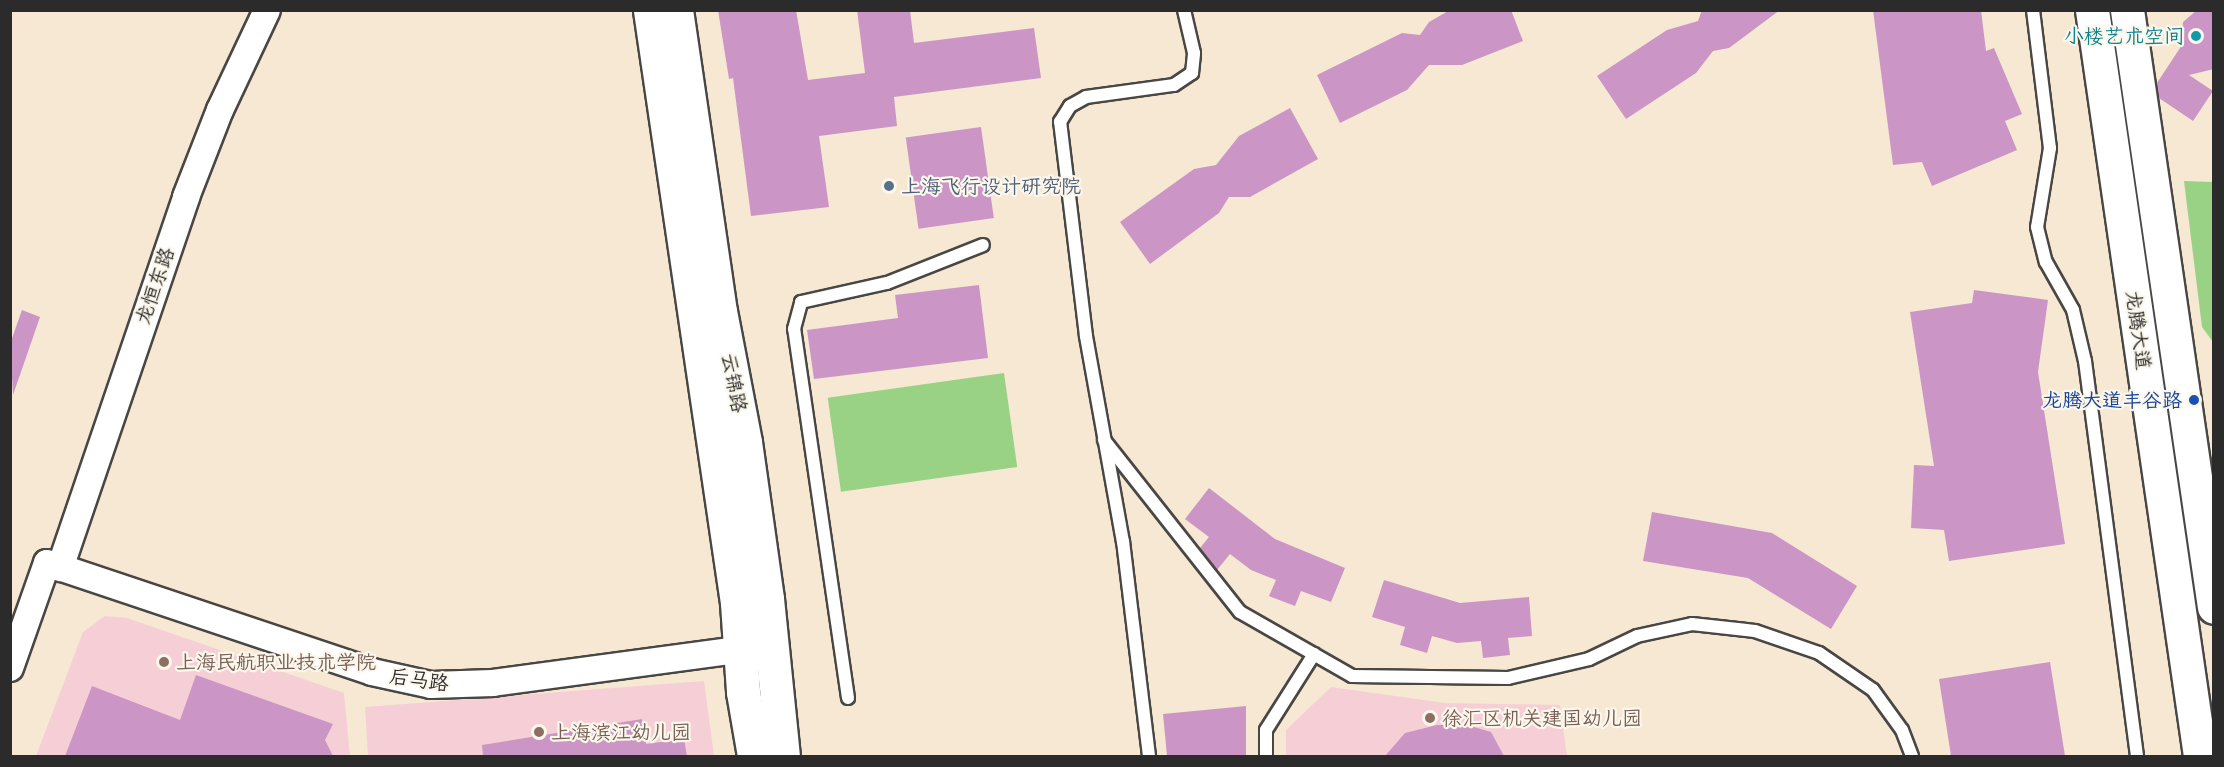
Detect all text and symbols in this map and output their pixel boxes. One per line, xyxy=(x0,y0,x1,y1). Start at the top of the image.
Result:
place label: 小楼艺术空间 xyxy=(2064,24,2184,48)
marker: 小楼艺术空间 xyxy=(2189,29,2203,43)
place label: 上海飞行设计研究院 xyxy=(901,174,1081,198)
marker: 上海飞行设计研究院 xyxy=(882,179,896,193)
street label: 龙恒东路 xyxy=(131,244,179,328)
street label: 龙腾大道 xyxy=(2121,289,2155,371)
street label: 云锦路 xyxy=(716,351,752,415)
place label: 龙腾大道丰谷路 xyxy=(2042,388,2182,412)
marker: 龙腾大道丰谷路 xyxy=(2187,393,2201,407)
place label: 上海民航职业技术学院 xyxy=(176,650,376,674)
marker: 上海民航职业技术学院 xyxy=(157,655,171,669)
street label: 后马路 xyxy=(388,664,450,696)
place label: 徐汇区机关建国幼儿园 xyxy=(1442,706,1642,730)
marker: 徐汇区机关建国幼儿园 xyxy=(1423,711,1437,725)
place label: 上海滨江幼儿园 xyxy=(551,720,691,744)
marker: 上海滨江幼儿园 xyxy=(532,725,546,739)

